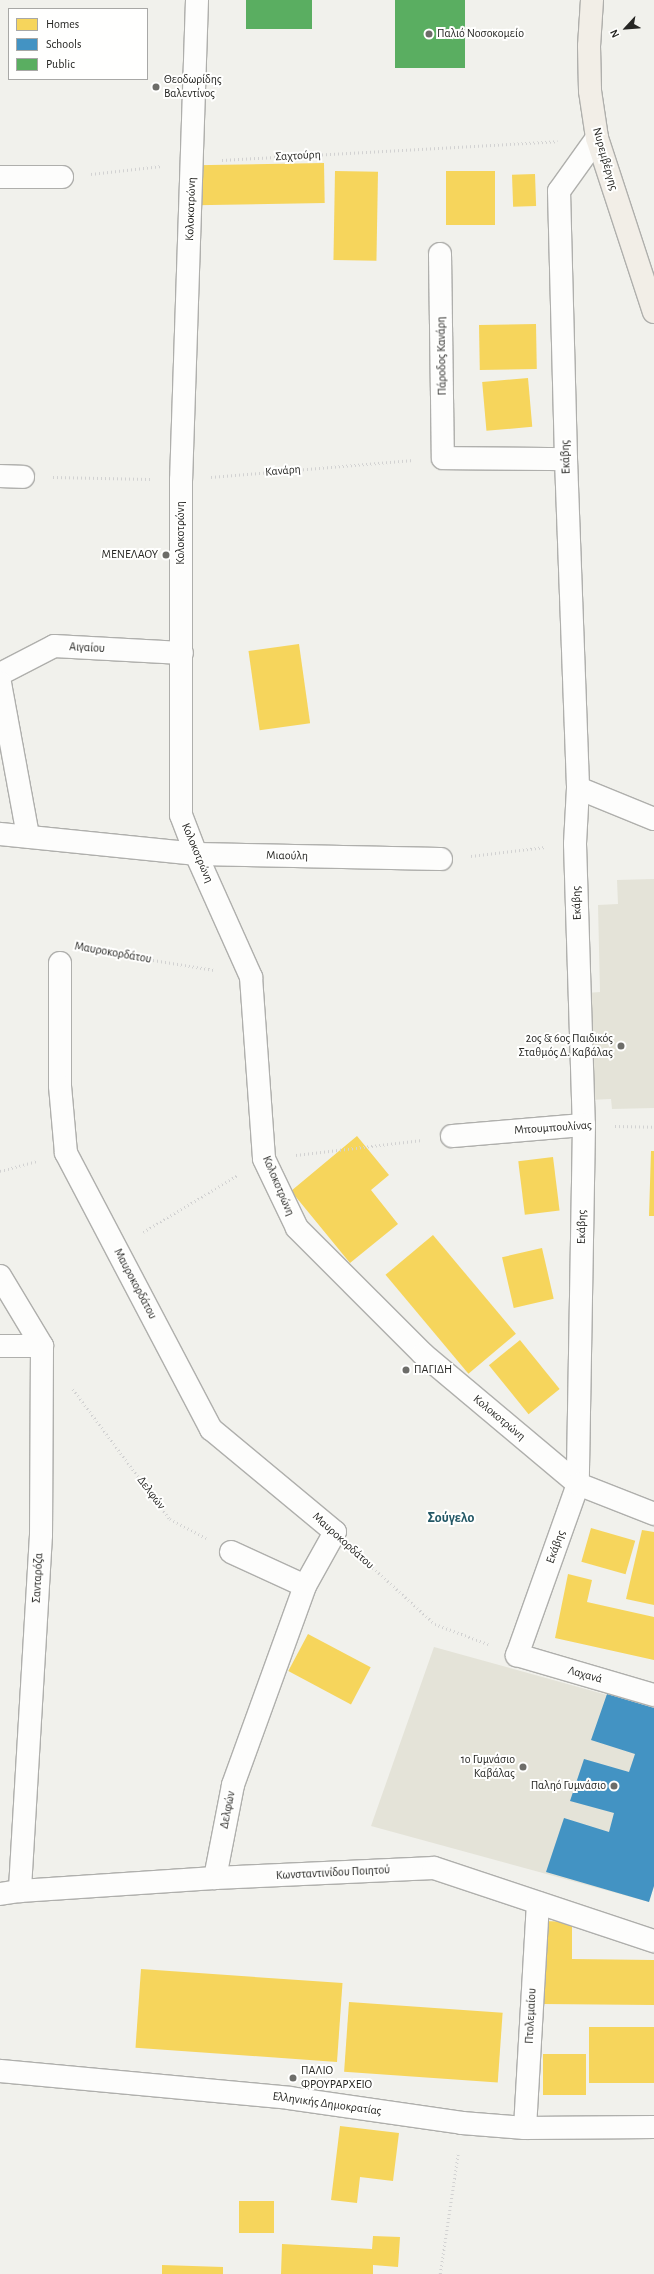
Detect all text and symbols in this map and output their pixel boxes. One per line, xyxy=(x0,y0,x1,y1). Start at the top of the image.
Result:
legend xyxy=(8,8,148,80)
north arrow xyxy=(606,8,646,48)
text: Homes xyxy=(46,18,79,30)
place label: Παλιό Νοσοκομείο xyxy=(437,27,524,41)
text: N xyxy=(608,28,621,39)
marker: Παλιό Νοσοκομείο xyxy=(424,29,434,39)
text: Schools xyxy=(46,38,81,50)
text: Public xyxy=(46,58,75,70)
place label: Θεοδωρίδης Βαλεντίνος xyxy=(164,73,222,101)
marker: Θεοδωρίδης Βαλεντίνος xyxy=(151,82,161,92)
street label: Νυρεμβέργης xyxy=(589,126,621,192)
street label: Σαχτούρη xyxy=(275,148,321,164)
street label: Κολοκοτρώνη xyxy=(183,177,199,241)
street label: Πάροδος Κανάρη xyxy=(434,316,450,396)
street label: Εκάβης xyxy=(558,440,574,474)
street label: Κανάρη xyxy=(265,462,301,480)
street label: Κολοκοτρώνη xyxy=(174,501,188,565)
place label: ΜΕΝΕΛΑΟΥ xyxy=(102,548,158,562)
marker: ΜΕΝΕΛΑΟΥ xyxy=(161,550,171,560)
street label: Αιγαίου xyxy=(69,640,105,656)
street label: Κολοκοτρώνη xyxy=(178,821,216,885)
street label: Μιαούλη xyxy=(266,848,308,864)
street label: Εκάβης xyxy=(569,886,585,920)
street label: Μαυροκορδάτου xyxy=(73,939,153,967)
place label: 2ος & 6ος Παιδικός Σταθμός Δ. Καβάλας xyxy=(518,1032,613,1060)
marker: 2ος & 6ος Παιδικός Σταθμός Δ. Καβάλας xyxy=(616,1041,626,1051)
street label: Μπουμπουλίνας xyxy=(514,1118,592,1138)
street label: Κολοκοτρώνη xyxy=(259,1154,297,1218)
street label: Εκάβης xyxy=(575,1210,589,1244)
street label: Μαυροκορδάτου xyxy=(110,1246,160,1322)
place label: ΠΑΓΙΔΗ xyxy=(414,1363,452,1377)
marker: ΠΑΓΙΔΗ xyxy=(401,1365,411,1375)
street label: Κολοκοτρώνη xyxy=(470,1392,528,1444)
street label: Δελφών xyxy=(134,1474,168,1512)
street label: Μαυροκορδάτου xyxy=(309,1510,377,1572)
district label: Σούγελο xyxy=(428,1510,474,1526)
street label: Εκάβης xyxy=(543,1528,569,1566)
street label: Σανταρόζα xyxy=(29,1553,47,1603)
street label: Λαχανά xyxy=(566,1663,604,1687)
place label: 1ο Γυμνάσιο Καβάλας xyxy=(461,1753,515,1781)
marker: 1ο Γυμνάσιο Καβάλας xyxy=(518,1762,528,1772)
place label: Παληό Γυμνάσιο xyxy=(531,1779,606,1793)
marker: Παληό Γυμνάσιο xyxy=(609,1781,619,1791)
street label: Δελφών xyxy=(217,1790,239,1830)
street label: Κωνσταντινίδου Ποιητού xyxy=(276,1863,390,1883)
street label: Πτολεμαίου xyxy=(522,1988,540,2044)
place label: ΠΑΛΙΟ ΦΡΟΥΡΑΡΧΕΙΟ xyxy=(301,2064,372,2092)
marker: ΠΑΛΙΟ ΦΡΟΥΡΑΡΧΕΙΟ xyxy=(288,2073,298,2083)
street label: Ελληνικής Δημοκρατίας xyxy=(272,2089,382,2119)

